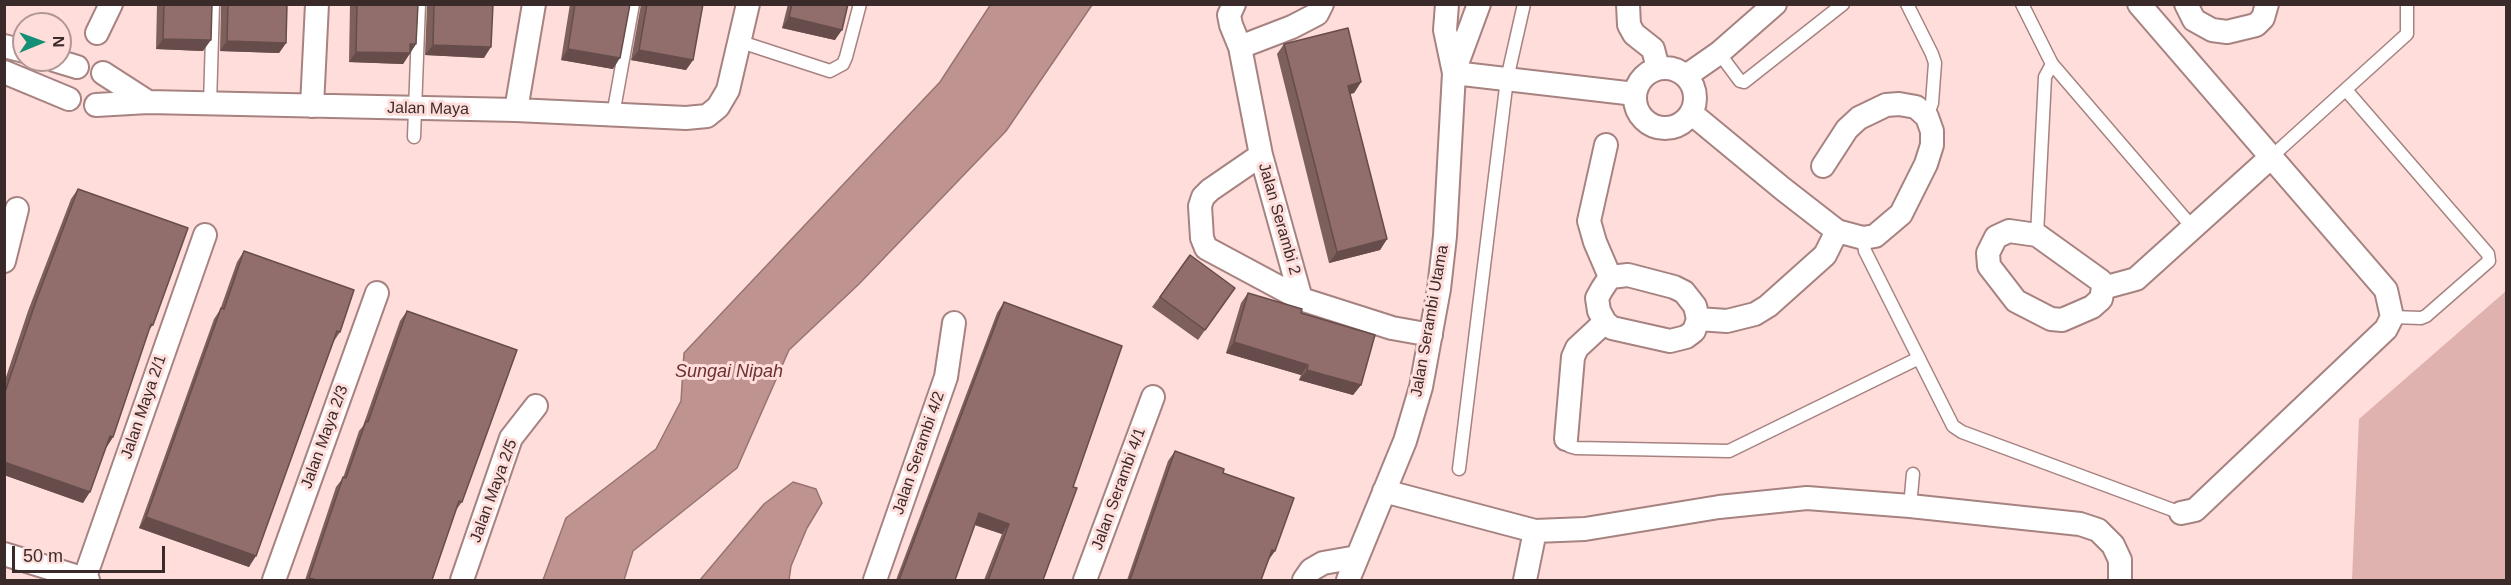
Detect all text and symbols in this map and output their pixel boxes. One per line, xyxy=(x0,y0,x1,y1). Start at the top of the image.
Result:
north arrow xyxy=(12,12,72,72)
text: N xyxy=(50,36,67,48)
street label: Jalan Maya xyxy=(387,99,469,119)
street label: Jalan Serambi 2 xyxy=(1254,161,1304,277)
street label: Jalan Serambi Utama xyxy=(1407,244,1453,398)
street label: Jalan Maya 2/1 xyxy=(117,353,171,461)
water label: Sungai Nipah xyxy=(675,361,783,383)
street label: Jalan Maya 2/3 xyxy=(297,383,353,491)
street label: Jalan Serambi 4/2 xyxy=(889,389,949,517)
street label: Jalan Serambi 4/1 xyxy=(1088,425,1150,553)
street label: Jalan Maya 2/5 xyxy=(466,437,522,545)
scale bar xyxy=(15,534,168,572)
text: 50 m xyxy=(23,546,63,566)

